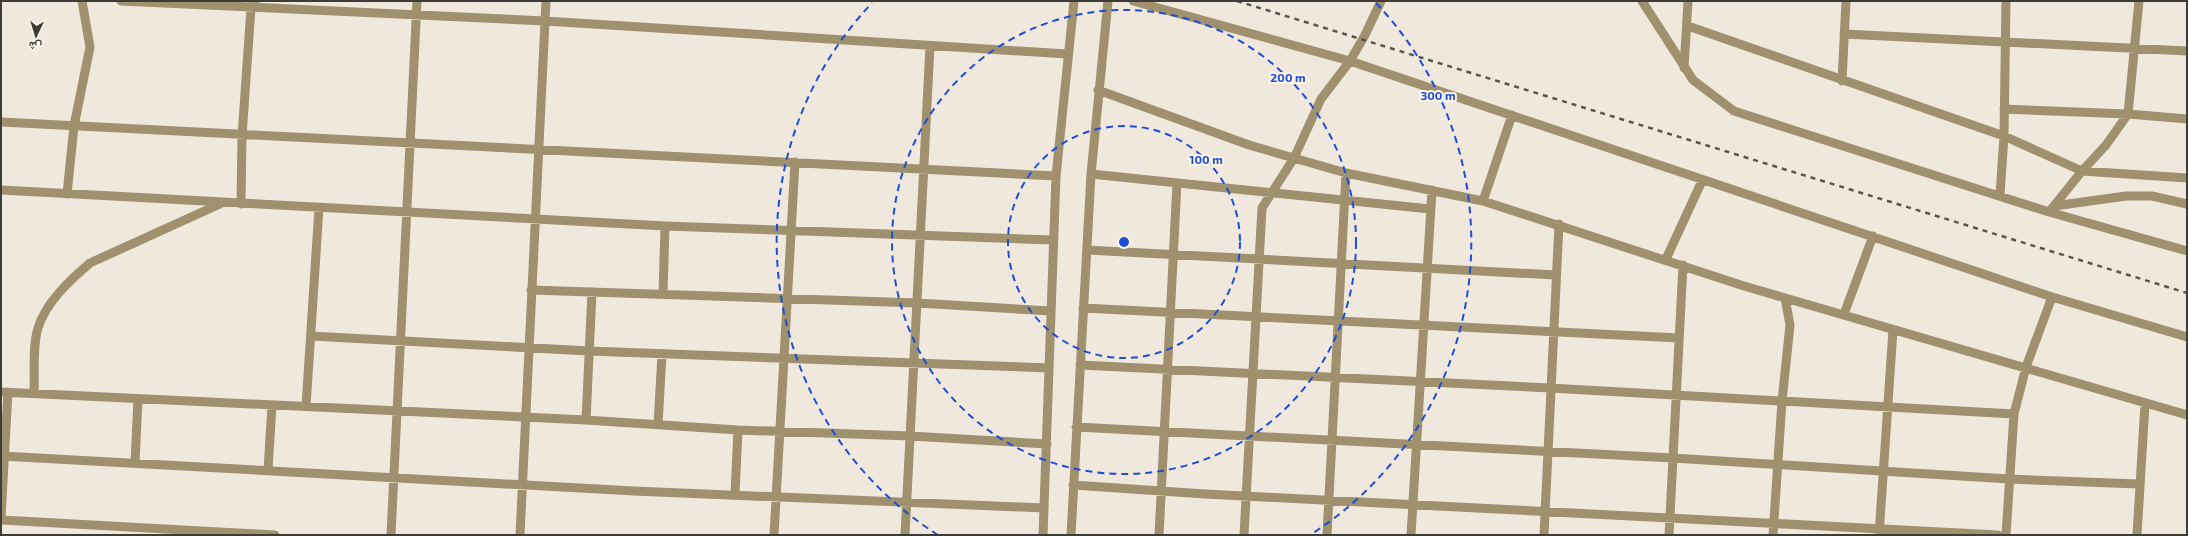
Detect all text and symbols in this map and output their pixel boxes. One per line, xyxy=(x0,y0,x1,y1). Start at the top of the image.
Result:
north arrow xyxy=(16,16,56,56)
text: ش xyxy=(28,39,42,53)
text: 200 m xyxy=(1270,70,1306,84)
text: 300 m xyxy=(1420,88,1456,102)
text: 100 m xyxy=(1189,152,1223,166)
centre of rings xyxy=(1117,235,1131,249)

